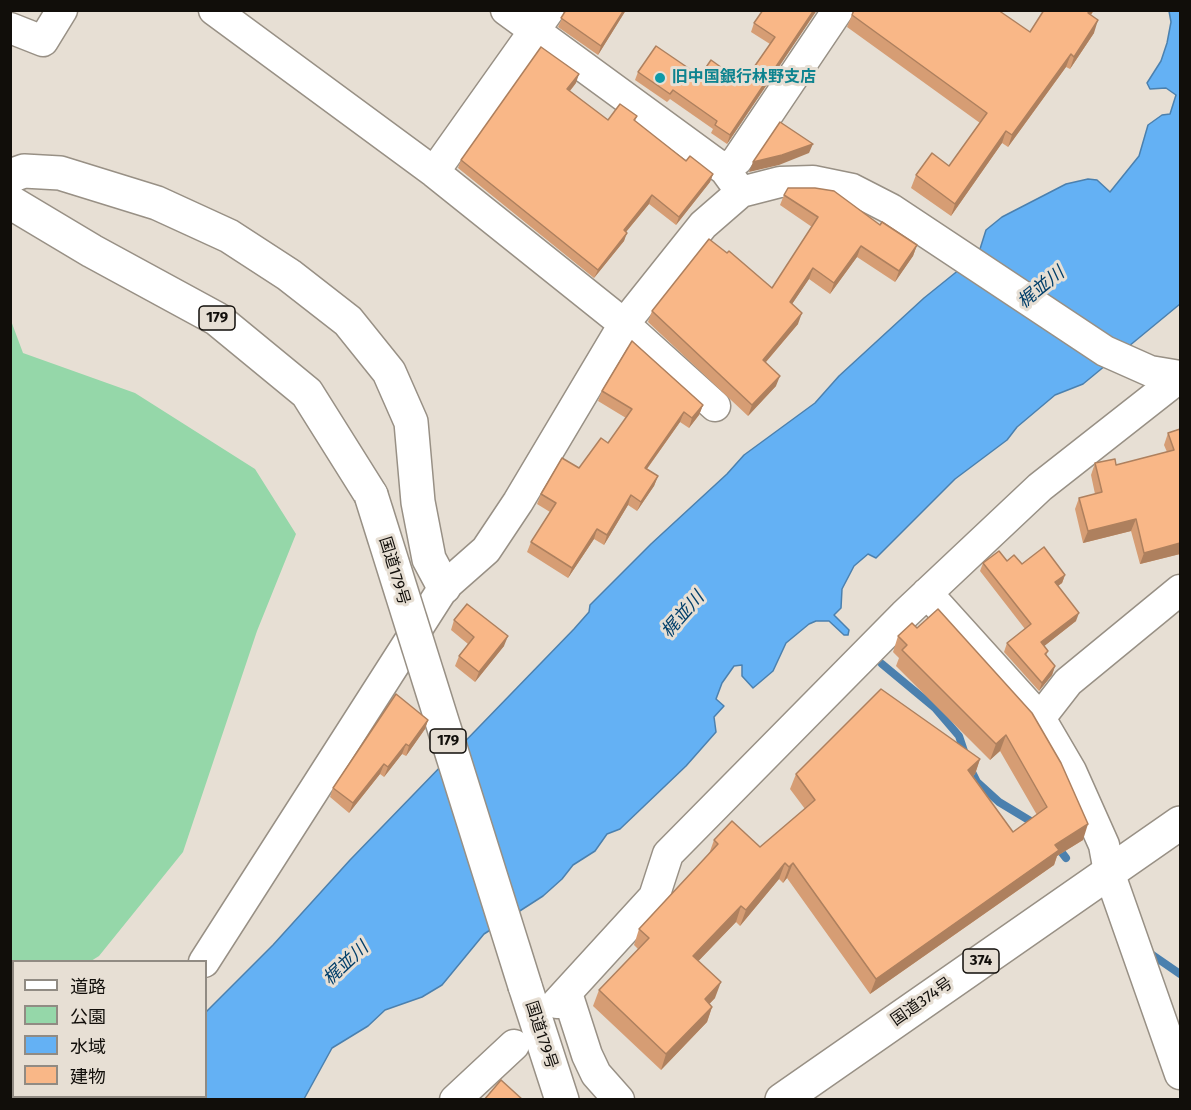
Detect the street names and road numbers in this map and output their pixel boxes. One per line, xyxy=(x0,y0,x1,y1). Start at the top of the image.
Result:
road number: 179 xyxy=(199,306,235,330)
street label: 国道179号 xyxy=(375,535,413,607)
road number: 179 xyxy=(430,729,466,753)
road number: 374 xyxy=(963,949,999,973)
street label: 国道374号 xyxy=(887,974,957,1030)
street label: 国道179号 xyxy=(521,999,561,1071)

